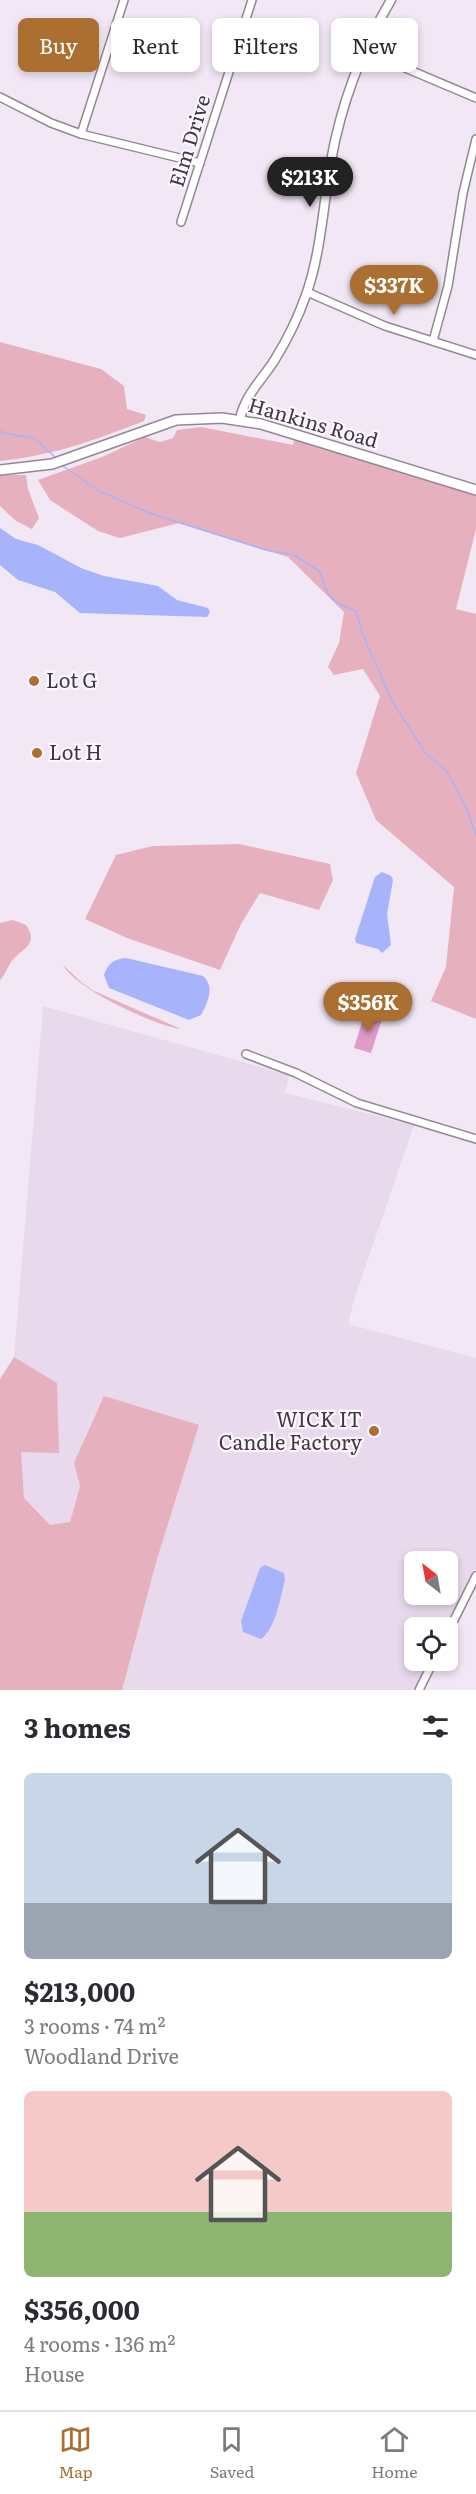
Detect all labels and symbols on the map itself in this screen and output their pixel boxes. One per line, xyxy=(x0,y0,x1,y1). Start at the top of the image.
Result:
street label: Elm Drive xyxy=(160,91,216,190)
pin: $213K xyxy=(268,157,352,208)
pin: $337K xyxy=(352,265,436,316)
street label: Hankins Road xyxy=(245,388,382,454)
place label: Lot G xyxy=(46,664,97,694)
marker: Lot G xyxy=(27,674,41,688)
place label: Lot H xyxy=(49,736,102,766)
marker: Lot H xyxy=(30,746,44,760)
pin: $356K xyxy=(326,982,410,1033)
place label: WICK IT Candle Factory xyxy=(219,1403,362,1456)
marker: WICK IT Candle Factory xyxy=(367,1424,381,1438)
north arrow xyxy=(404,1551,458,1605)

